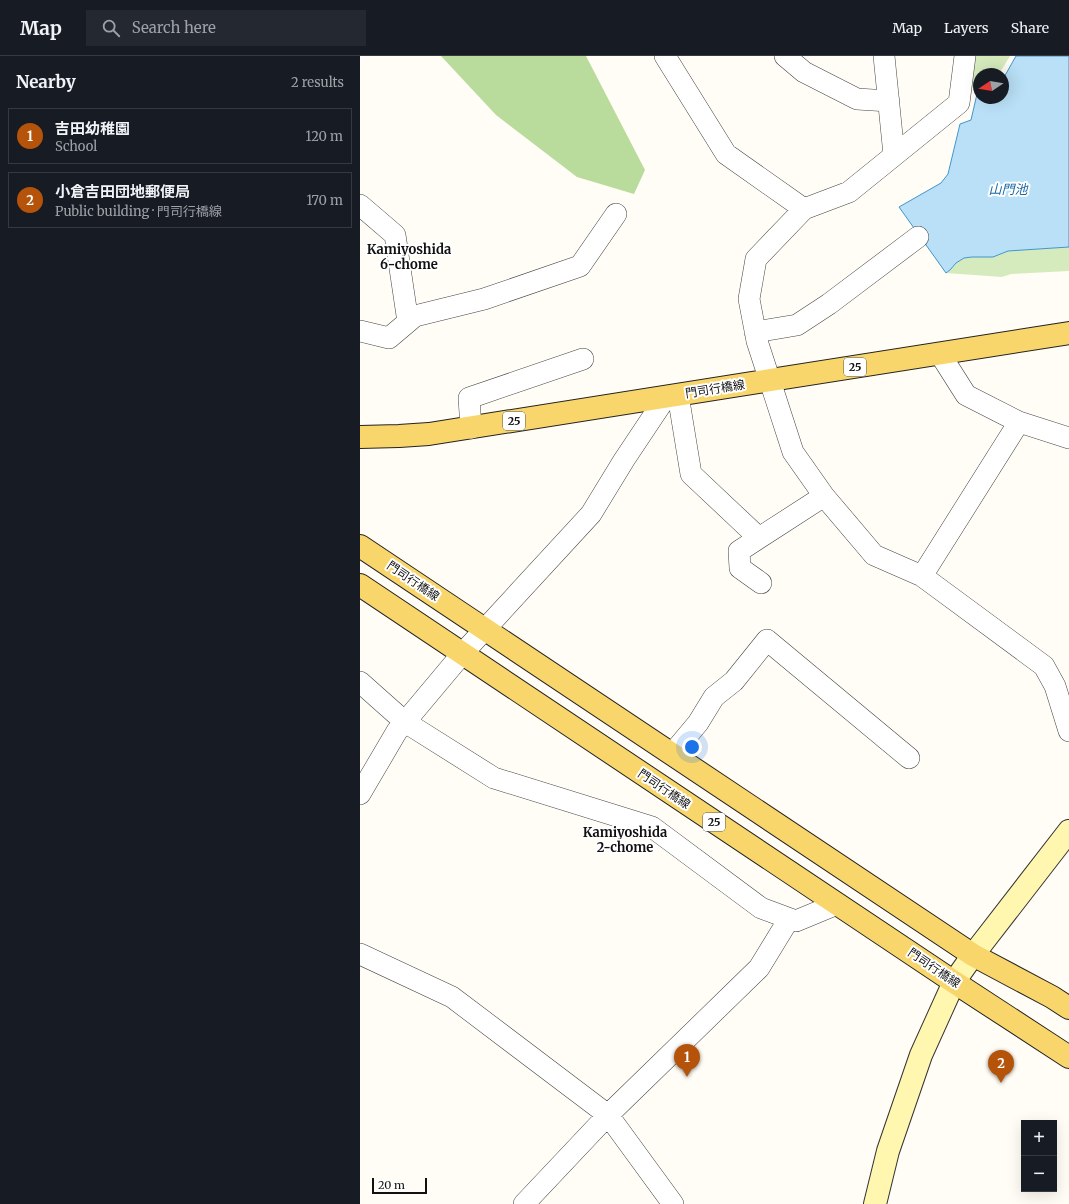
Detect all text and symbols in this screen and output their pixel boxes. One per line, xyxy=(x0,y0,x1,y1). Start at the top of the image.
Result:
search box xyxy=(86,10,366,46)
text: Map xyxy=(20,16,62,40)
icon: search xyxy=(100,17,122,39)
text: Search here xyxy=(132,18,216,37)
text: Map xyxy=(892,19,922,37)
text: Layers xyxy=(944,19,989,37)
text: Share xyxy=(1011,19,1049,37)
north arrow xyxy=(973,68,1009,104)
text: Nearby xyxy=(16,71,76,93)
text: 2 results xyxy=(291,74,344,91)
text: 吉田幼稚園 xyxy=(55,119,130,138)
text: 1 xyxy=(27,128,33,145)
text: 120 m xyxy=(305,128,343,145)
text: School xyxy=(55,138,97,155)
water label: 山門池 xyxy=(988,181,1029,198)
text: 小倉吉田団地郵便局 xyxy=(55,182,190,201)
text: 2 xyxy=(26,192,34,209)
text: 170 m xyxy=(306,192,343,209)
text: Public building · 門司行橋線 xyxy=(55,203,222,220)
district label: Kamiyoshida 6-chome xyxy=(367,241,451,273)
road number: 25 xyxy=(844,358,866,376)
street label: 門司行橋線 xyxy=(684,376,746,401)
road number: 25 xyxy=(503,412,525,430)
street label: 門司行橋線 xyxy=(384,558,442,604)
your location xyxy=(682,737,702,757)
street label: 門司行橋線 xyxy=(635,766,693,812)
road number: 25 xyxy=(703,813,725,831)
district label: Kamiyoshida 2-chome xyxy=(583,824,667,856)
street label: 門司行橋線 xyxy=(905,945,963,991)
pin: 1 xyxy=(674,1044,700,1077)
pin: 2 xyxy=(988,1050,1014,1083)
map controls xyxy=(1021,1120,1057,1192)
button: + xyxy=(1021,1120,1057,1156)
button: − xyxy=(1021,1156,1057,1192)
scale bar xyxy=(372,1176,427,1195)
text: 20 m xyxy=(378,1178,405,1192)

